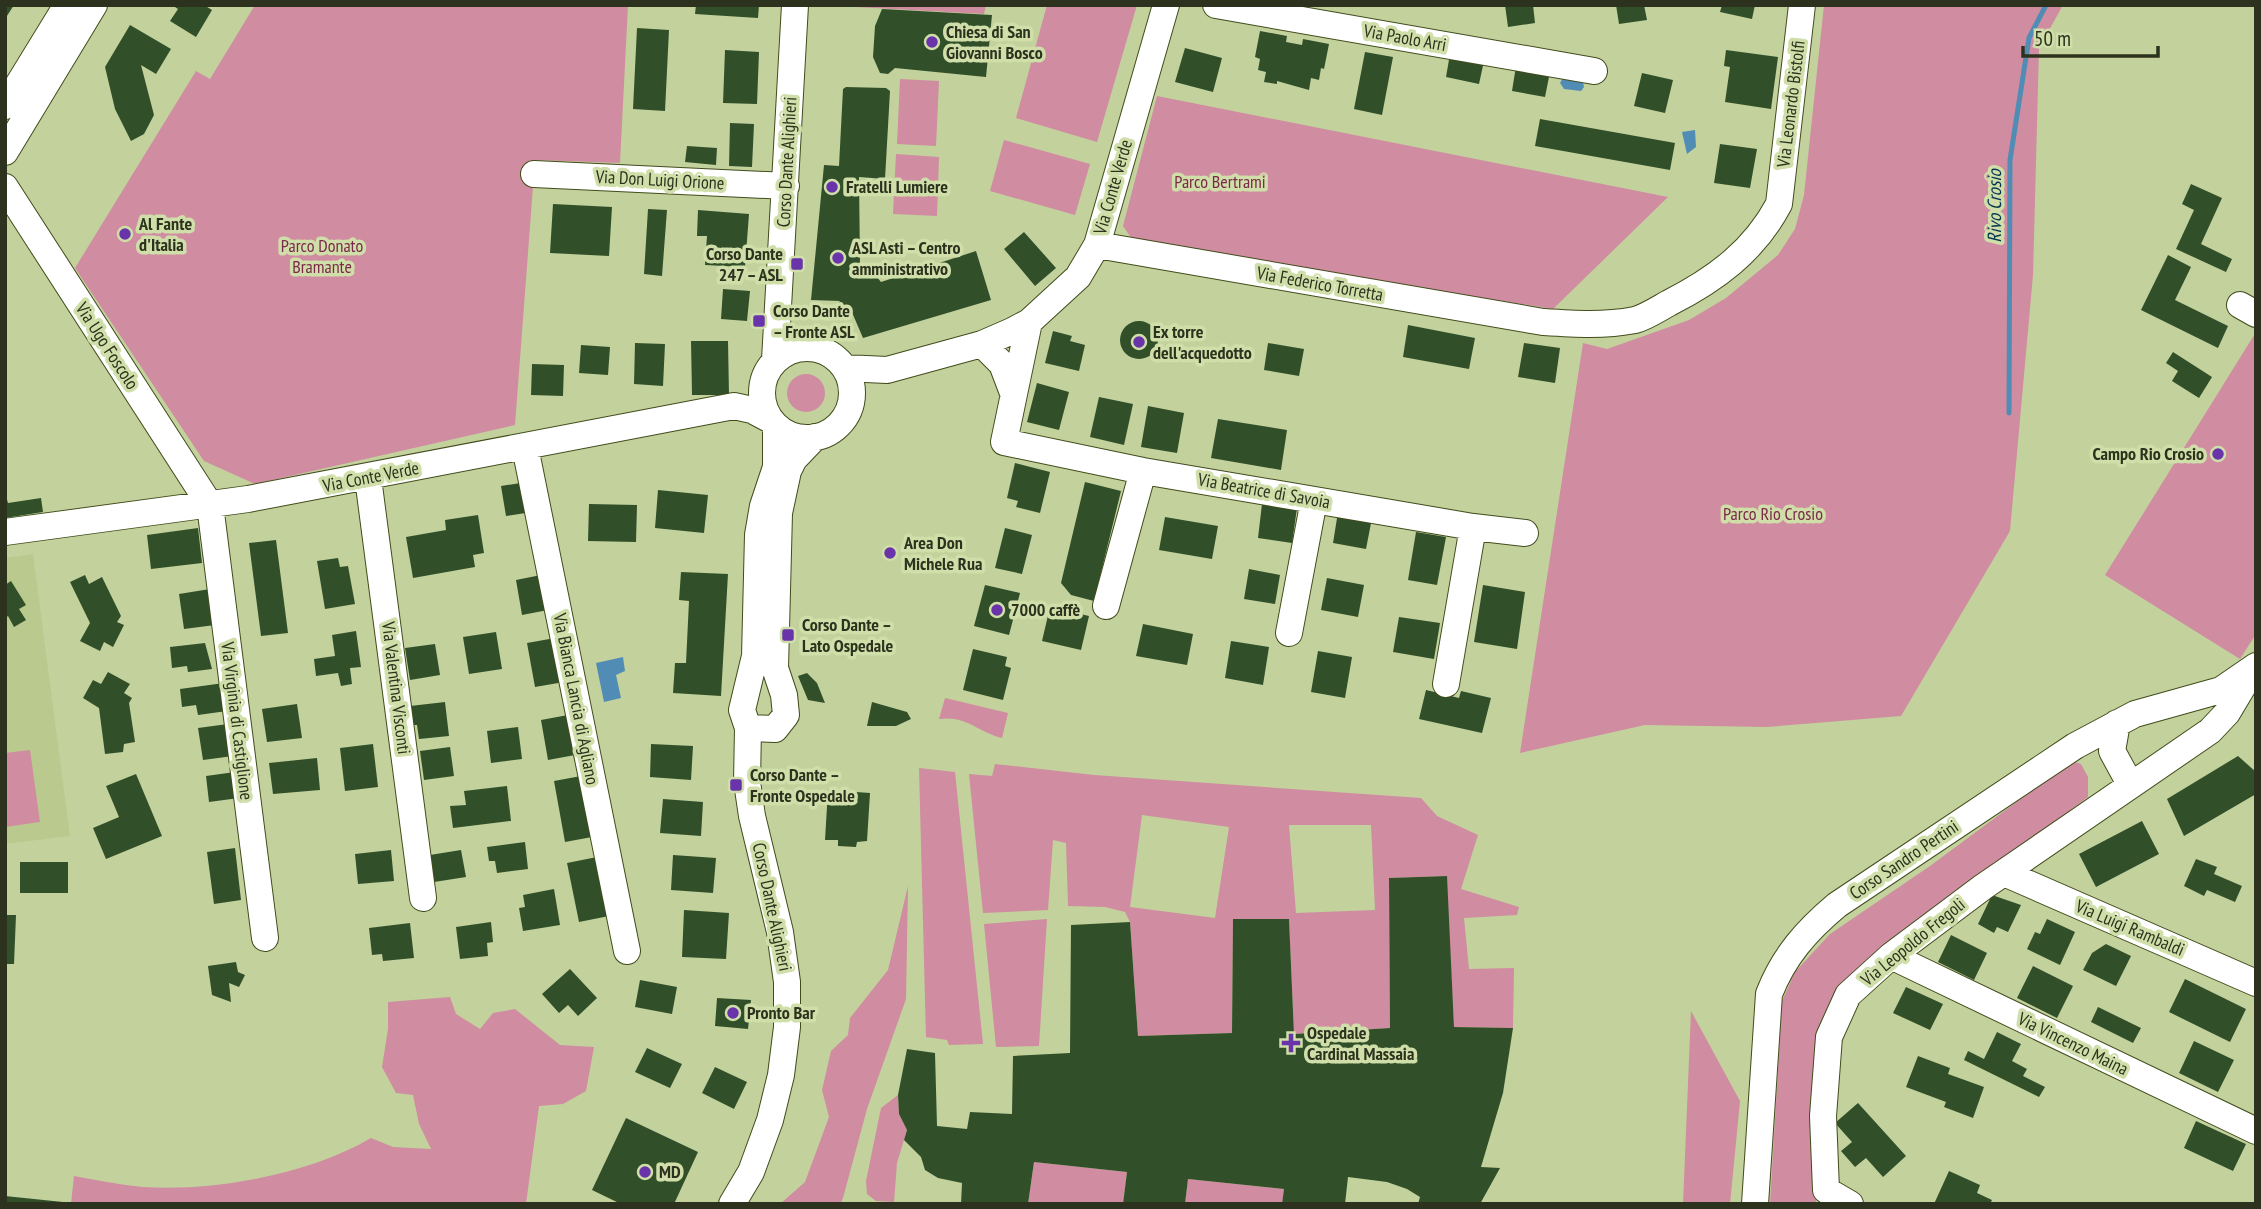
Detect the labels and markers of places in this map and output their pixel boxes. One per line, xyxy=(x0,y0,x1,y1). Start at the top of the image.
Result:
place label: Chiesa di San Giovanni Bosco xyxy=(946,20,1043,64)
marker: Chiesa di San Giovanni Bosco xyxy=(924,34,940,50)
place label: Fratelli Lumiere xyxy=(846,175,948,198)
marker: Fratelli Lumiere xyxy=(824,179,840,195)
place label: Al Fante d'Italia xyxy=(138,212,192,256)
marker: Al Fante d'Italia xyxy=(117,226,133,242)
place label: ASL Asti – Centro amministrativo xyxy=(851,236,961,280)
place label: Corso Dante 247 – ASL xyxy=(706,242,783,286)
marker: ASL Asti – Centro amministrativo xyxy=(830,250,846,266)
marker: Corso Dante 247 – ASL xyxy=(789,256,805,272)
place label: Corso Dante – Fronte ASL xyxy=(773,299,855,343)
marker: Corso Dante – Fronte ASL xyxy=(751,313,767,329)
place label: Ex torre dell'acquedotto xyxy=(1153,320,1252,364)
marker: Ex torre dell'acquedotto xyxy=(1131,334,1147,350)
place label: Campo Rio Crosio xyxy=(2092,442,2204,465)
marker: Campo Rio Crosio xyxy=(2210,446,2226,462)
place label: Area Don Michele Rua xyxy=(903,531,982,575)
marker: Area Don Michele Rua xyxy=(882,545,898,561)
place label: 7000 caffè xyxy=(1011,598,1080,621)
marker: 7000 caffè xyxy=(989,602,1005,618)
place label: Corso Dante – Lato Ospedale xyxy=(802,613,894,657)
marker: Corso Dante – Lato Ospedale xyxy=(780,627,796,643)
place label: Corso Dante – Fronte Ospedale xyxy=(750,763,855,807)
marker: Corso Dante – Fronte Ospedale xyxy=(728,777,744,793)
place label: Pronto Bar xyxy=(747,1001,816,1024)
marker: Pronto Bar xyxy=(725,1005,741,1021)
place label: Ospedale Cardinal Massaia xyxy=(1307,1021,1414,1065)
marker: Ospedale Cardinal Massaia xyxy=(1281,1033,1301,1053)
place label: MD xyxy=(659,1160,681,1183)
marker: MD xyxy=(637,1164,653,1180)

